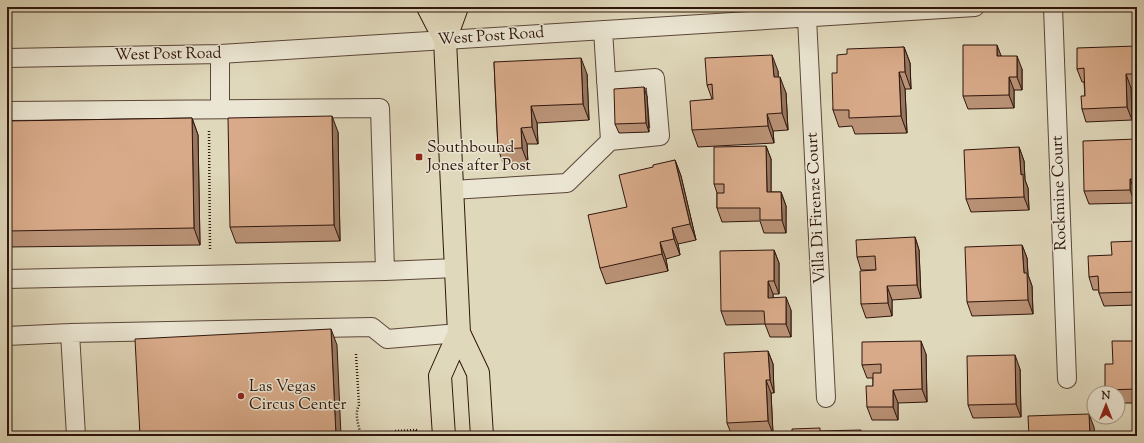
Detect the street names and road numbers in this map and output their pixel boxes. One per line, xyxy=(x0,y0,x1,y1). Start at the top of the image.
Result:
street label: West Post Road xyxy=(437,22,545,52)
street label: West Post Road xyxy=(114,43,222,67)
street label: Villa Di Firenze Court xyxy=(802,131,832,284)
street label: Rockmine Court xyxy=(1046,134,1074,251)

